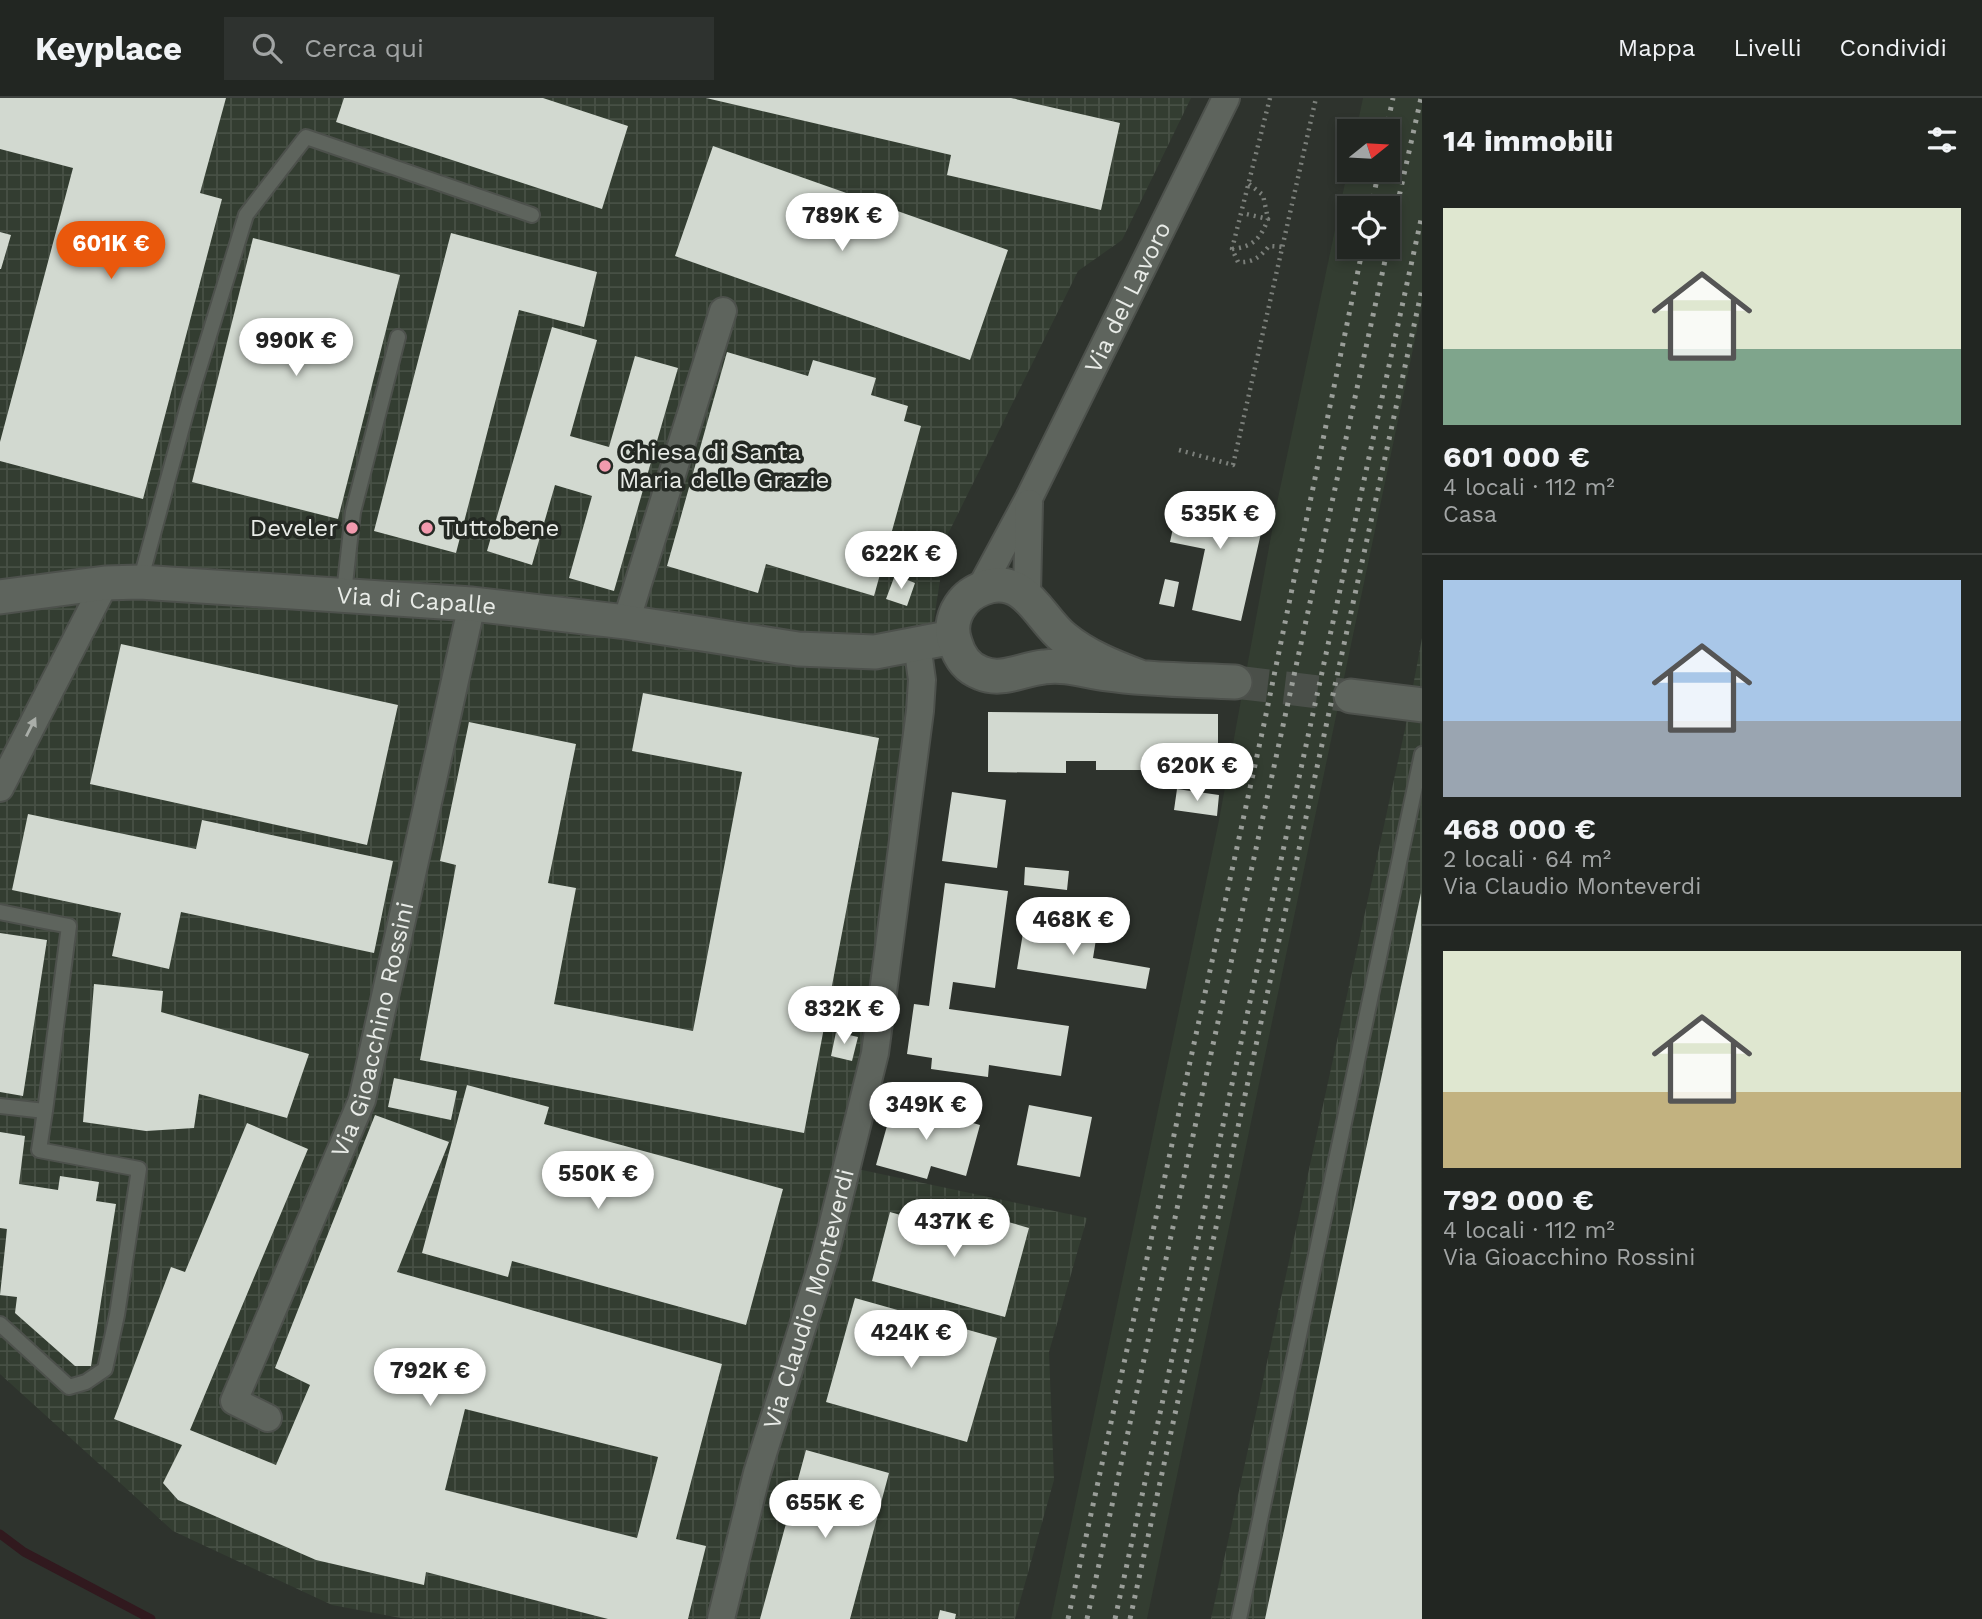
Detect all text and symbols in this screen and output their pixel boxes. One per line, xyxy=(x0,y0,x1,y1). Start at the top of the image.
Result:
search box xyxy=(224,17,714,80)
text: Keyplace xyxy=(35,29,182,68)
icon: search xyxy=(248,29,286,67)
text: Cerca qui xyxy=(304,33,424,63)
text: Mappa xyxy=(1618,34,1695,62)
text: Livelli xyxy=(1733,34,1802,62)
text: Condividi xyxy=(1840,34,1947,62)
north arrow xyxy=(1337,119,1400,182)
map controls xyxy=(1337,119,1400,259)
icon: filters xyxy=(1923,121,1961,159)
text: 14 immobili xyxy=(1443,123,1613,158)
pin: 789K € xyxy=(785,194,899,253)
button: locate xyxy=(1337,196,1400,259)
text: 789K € xyxy=(802,202,882,229)
street label: Via del Lavoro xyxy=(1079,217,1177,378)
pin: 601K € xyxy=(54,222,168,281)
text: 601K € xyxy=(72,230,150,257)
icon: home xyxy=(1639,253,1765,379)
pin: 990K € xyxy=(239,318,353,378)
text: 990K € xyxy=(255,327,337,354)
place label: Chiesa di Santa Maria delle Grazie xyxy=(619,438,829,494)
text: 601 000 € xyxy=(1443,439,1590,474)
marker: Chiesa di Santa Maria delle Grazie xyxy=(597,458,613,474)
text: 4 locali · 112 m² xyxy=(1443,474,1615,501)
pin: 535K € xyxy=(1163,491,1277,551)
text: 535K € xyxy=(1180,500,1260,527)
text: Casa xyxy=(1443,501,1497,528)
place label: Develer xyxy=(250,514,338,542)
place label: Tuttobene xyxy=(441,514,559,542)
marker: Develer xyxy=(344,520,360,536)
marker: Tuttobene xyxy=(419,520,435,536)
pin: 622K € xyxy=(844,532,958,591)
text: 622K € xyxy=(861,540,941,567)
street label: Via di Capalle xyxy=(336,581,498,621)
icon: home xyxy=(1639,625,1765,751)
one-way arrow xyxy=(25,717,36,737)
pin: 620K € xyxy=(1140,744,1254,803)
text: 620K € xyxy=(1156,752,1238,779)
text: 468 000 € xyxy=(1443,811,1596,846)
text: 2 locali · 64 m² xyxy=(1443,846,1611,873)
text: Via Claudio Monteverdi xyxy=(1443,873,1701,900)
pin: 468K € xyxy=(1016,898,1130,957)
street label: Via Gioacchino Rossini xyxy=(325,899,420,1161)
text: 468K € xyxy=(1032,906,1114,933)
pin: 832K € xyxy=(787,986,901,1046)
text: 832K € xyxy=(804,995,884,1022)
icon: home xyxy=(1639,996,1765,1122)
pin: 349K € xyxy=(869,1082,983,1142)
text: 349K € xyxy=(885,1091,967,1118)
pin: 550K € xyxy=(541,1152,655,1211)
text: 550K € xyxy=(558,1160,638,1187)
street label: Via Claudio Monteverdi xyxy=(758,1166,860,1433)
text: 792 000 € xyxy=(1443,1182,1594,1217)
pin: 437K € xyxy=(897,1200,1011,1259)
text: 437K € xyxy=(914,1208,994,1235)
text: 4 locali · 112 m² xyxy=(1443,1217,1615,1244)
text: Via Gioacchino Rossini xyxy=(1443,1244,1695,1271)
pin: 424K € xyxy=(854,1310,968,1370)
text: 424K € xyxy=(870,1319,952,1346)
pin: 792K € xyxy=(373,1348,487,1408)
text: 792K € xyxy=(390,1357,470,1384)
pin: 655K € xyxy=(768,1480,882,1540)
text: 655K € xyxy=(785,1489,865,1516)

